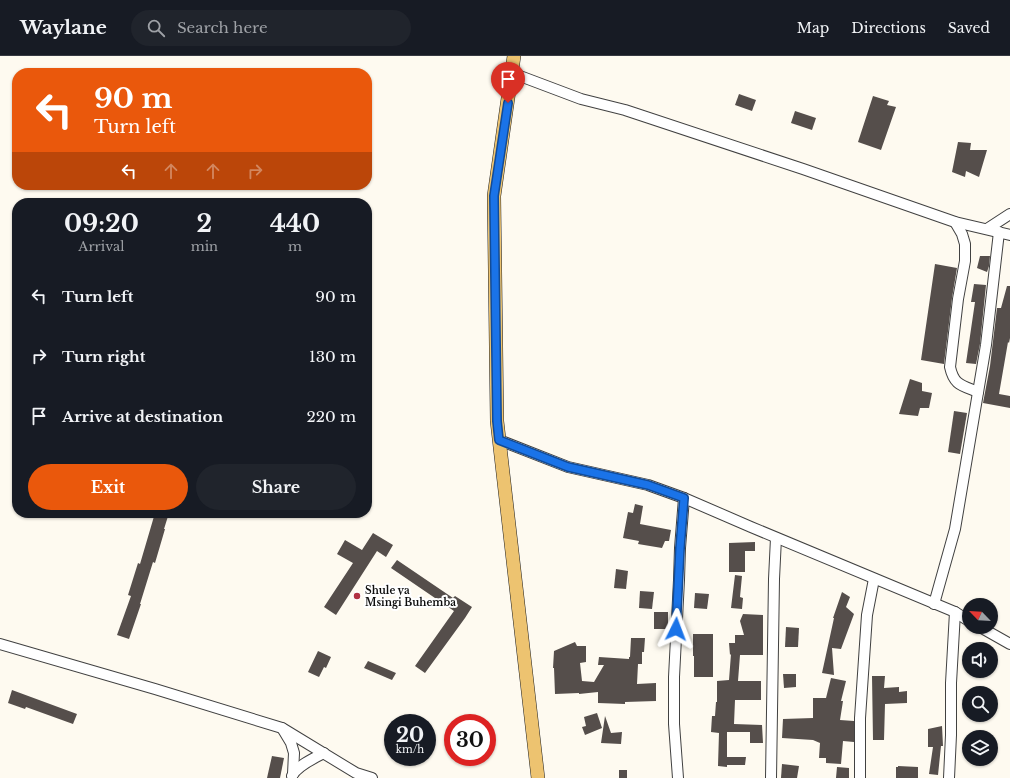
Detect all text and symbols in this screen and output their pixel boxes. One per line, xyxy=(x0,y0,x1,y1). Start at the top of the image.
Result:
search box xyxy=(131,10,411,46)
text: Waylane xyxy=(20,16,107,39)
icon: search xyxy=(145,17,167,39)
text: Search here xyxy=(177,18,268,37)
text: Map xyxy=(797,19,829,37)
text: Directions xyxy=(851,19,926,37)
text: Saved xyxy=(948,19,990,37)
pin xyxy=(491,62,525,103)
icon: arrive xyxy=(497,68,519,90)
text: 90 m xyxy=(94,81,172,116)
icon: left xyxy=(28,84,80,136)
text: Turn left xyxy=(94,116,176,138)
icon: left xyxy=(118,160,140,182)
icon: ahead xyxy=(160,160,182,182)
icon: ahead xyxy=(202,160,224,182)
icon: right xyxy=(244,160,266,182)
text: 09:20 xyxy=(64,209,139,238)
text: 2 xyxy=(197,209,212,238)
text: 440 xyxy=(270,209,320,238)
text: Arrival xyxy=(78,238,124,255)
text: min xyxy=(191,238,218,255)
text: m xyxy=(288,238,302,255)
icon: left xyxy=(28,285,50,307)
text: Turn left xyxy=(62,287,133,306)
text: 90 m xyxy=(315,287,356,306)
icon: right xyxy=(28,345,50,367)
text: Turn right xyxy=(62,347,145,366)
text: 130 m xyxy=(309,347,356,366)
icon: arrive xyxy=(28,405,50,427)
text: Arrive at destination xyxy=(62,407,223,426)
text: 220 m xyxy=(306,407,356,426)
button: Exit xyxy=(28,464,188,510)
button: Share xyxy=(196,464,356,510)
place label: Shule ya Msingi Buhemba xyxy=(365,584,456,609)
marker: Shule ya Msingi Buhemba xyxy=(352,591,362,601)
north arrow xyxy=(962,598,998,634)
map controls xyxy=(962,598,998,766)
position arrow xyxy=(655,608,697,650)
button: sound xyxy=(962,642,998,678)
button: search xyxy=(962,686,998,722)
speed limit sign: 30 xyxy=(444,714,496,766)
text: 20 xyxy=(396,723,424,747)
button: layers xyxy=(962,730,998,766)
text: km/h xyxy=(396,743,424,756)

